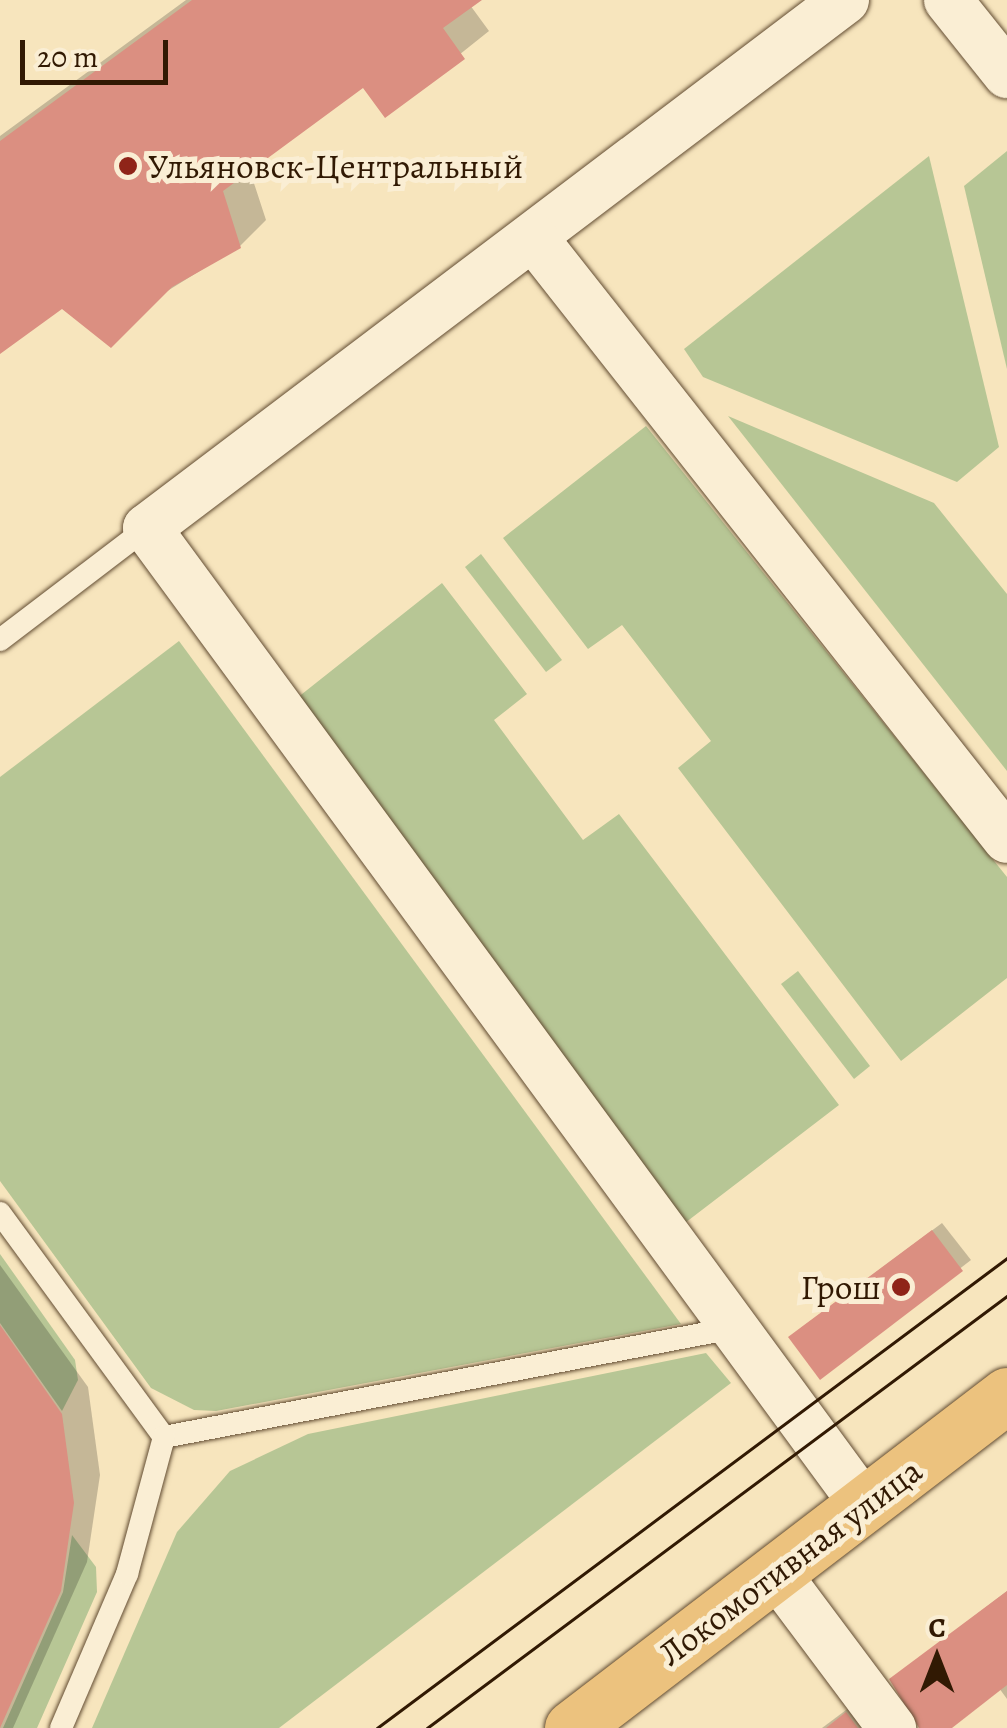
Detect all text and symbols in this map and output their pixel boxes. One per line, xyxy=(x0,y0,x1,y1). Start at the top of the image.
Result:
scale bar xyxy=(25,20,172,82)
text: 20 m xyxy=(37,37,98,77)
place label: Ульяновск-Центральный xyxy=(148,145,523,187)
marker: Ульяновск-Центральный xyxy=(117,155,139,177)
place label: Грош xyxy=(800,1266,881,1308)
marker: Грош xyxy=(890,1276,912,1298)
street label: Локомотивная улица xyxy=(650,1449,930,1675)
north arrow xyxy=(887,1608,987,1708)
text: С xyxy=(928,1609,946,1647)

